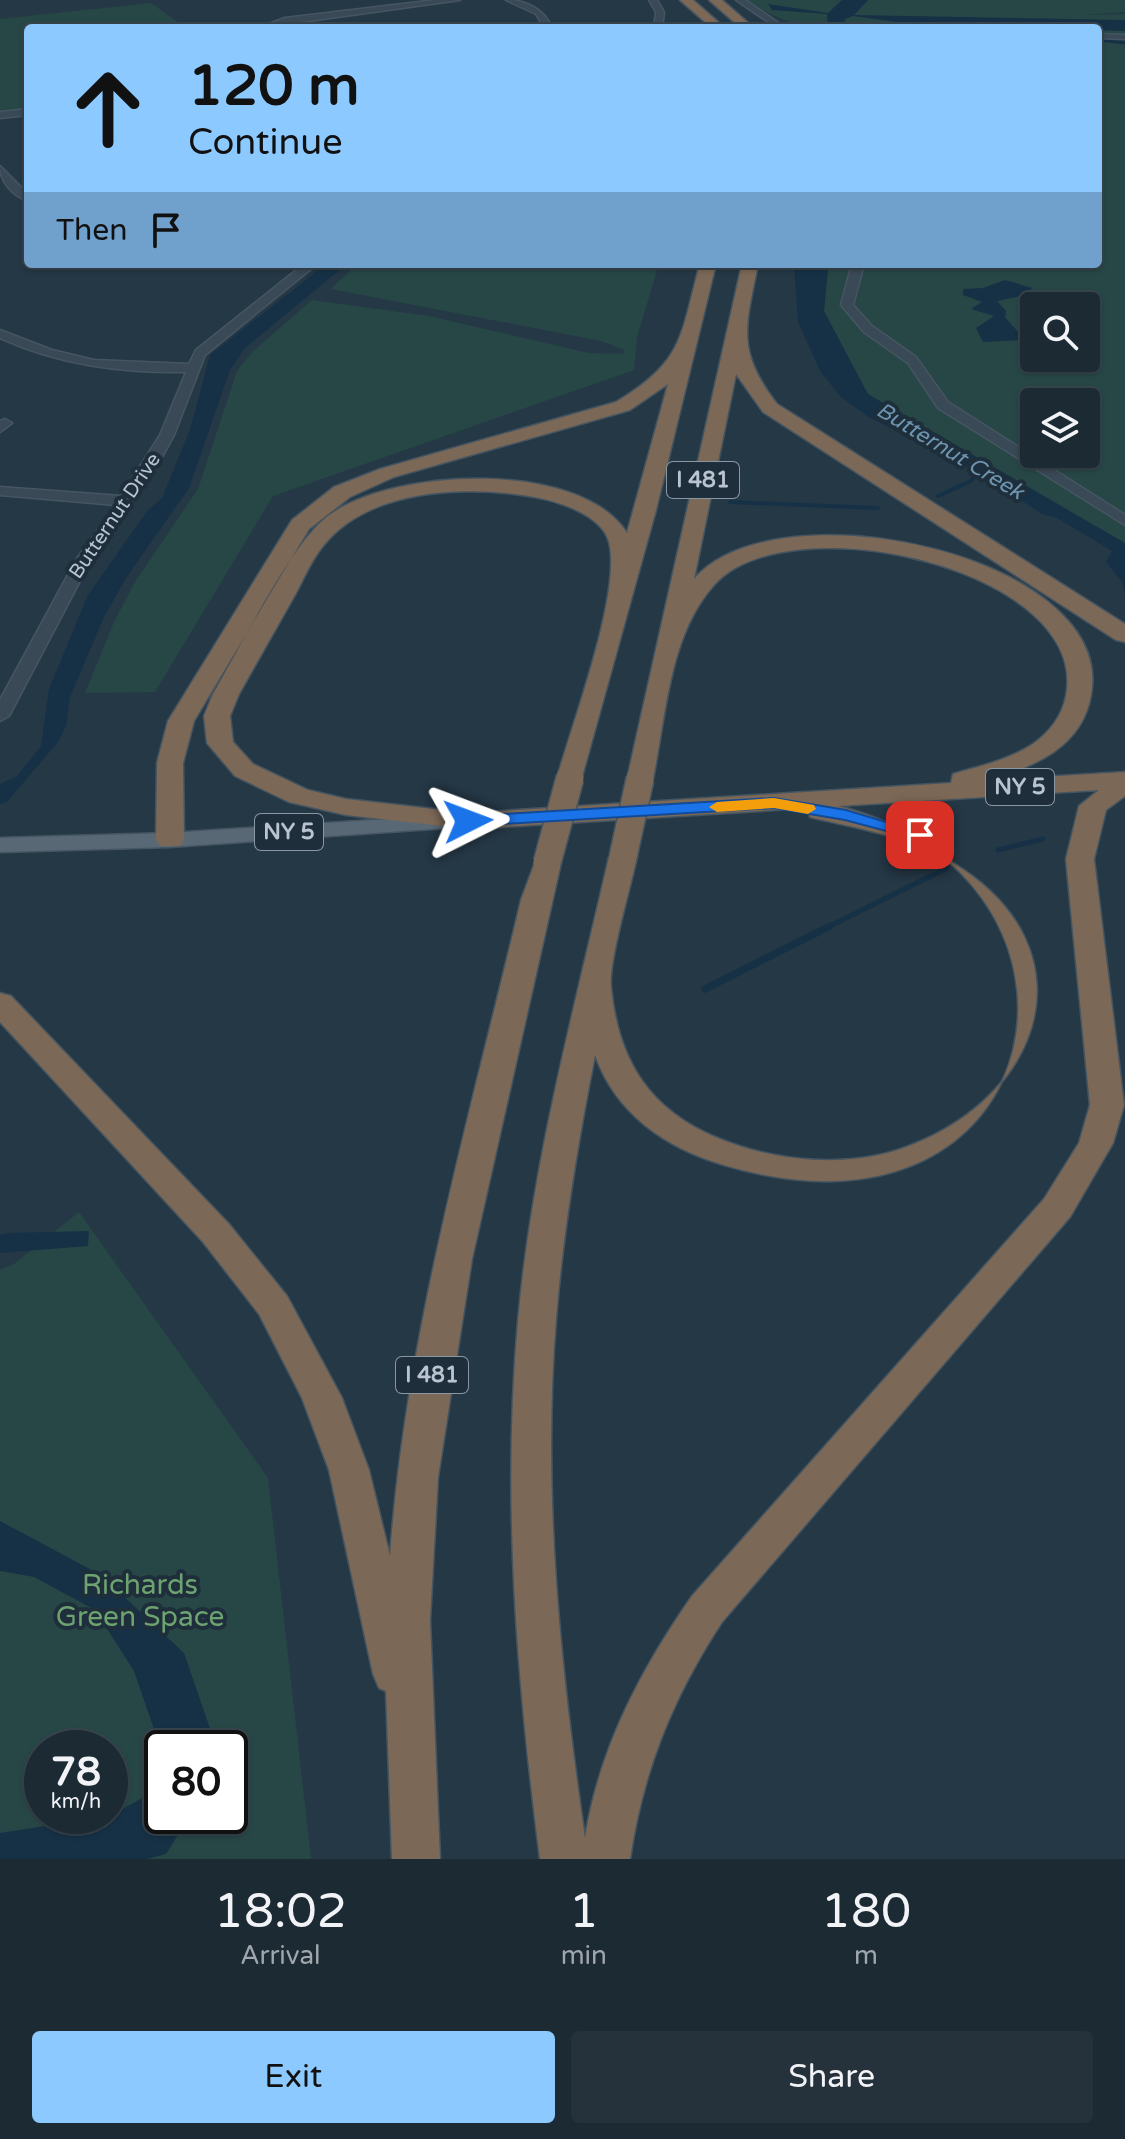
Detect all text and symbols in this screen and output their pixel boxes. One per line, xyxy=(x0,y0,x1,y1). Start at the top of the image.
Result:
text: 120 m xyxy=(188,53,359,120)
icon: ahead xyxy=(56,56,160,160)
text: Continue xyxy=(188,121,343,164)
icon: arrive xyxy=(144,208,188,252)
text: Then xyxy=(56,212,128,249)
map controls xyxy=(1020,292,1100,468)
button: search xyxy=(1020,292,1100,372)
button: layers xyxy=(1020,388,1100,468)
water label: Butternut Creek xyxy=(872,397,1030,506)
street label: Butternut Drive xyxy=(64,449,166,583)
road number: I 481 xyxy=(667,462,739,498)
road number: NY 5 xyxy=(986,769,1054,805)
position arrow xyxy=(426,779,510,863)
pin xyxy=(886,801,954,869)
icon: arrive xyxy=(898,813,942,857)
road number: NY 5 xyxy=(255,814,323,850)
road number: I 481 xyxy=(396,1357,468,1393)
park label: Richards Green Space xyxy=(56,1568,224,1634)
speed limit sign: 80 xyxy=(144,1730,248,1834)
text: 78 xyxy=(51,1748,101,1796)
text: km/h xyxy=(51,1790,101,1814)
text: 18:02 xyxy=(214,1883,347,1941)
text: 1 xyxy=(569,1883,599,1941)
text: 180 xyxy=(821,1883,911,1941)
text: Arrival xyxy=(240,1940,321,1971)
text: min xyxy=(561,1940,607,1971)
text: m xyxy=(854,1940,878,1971)
button: Exit xyxy=(32,2031,555,2123)
button: Share xyxy=(571,2031,1093,2123)

